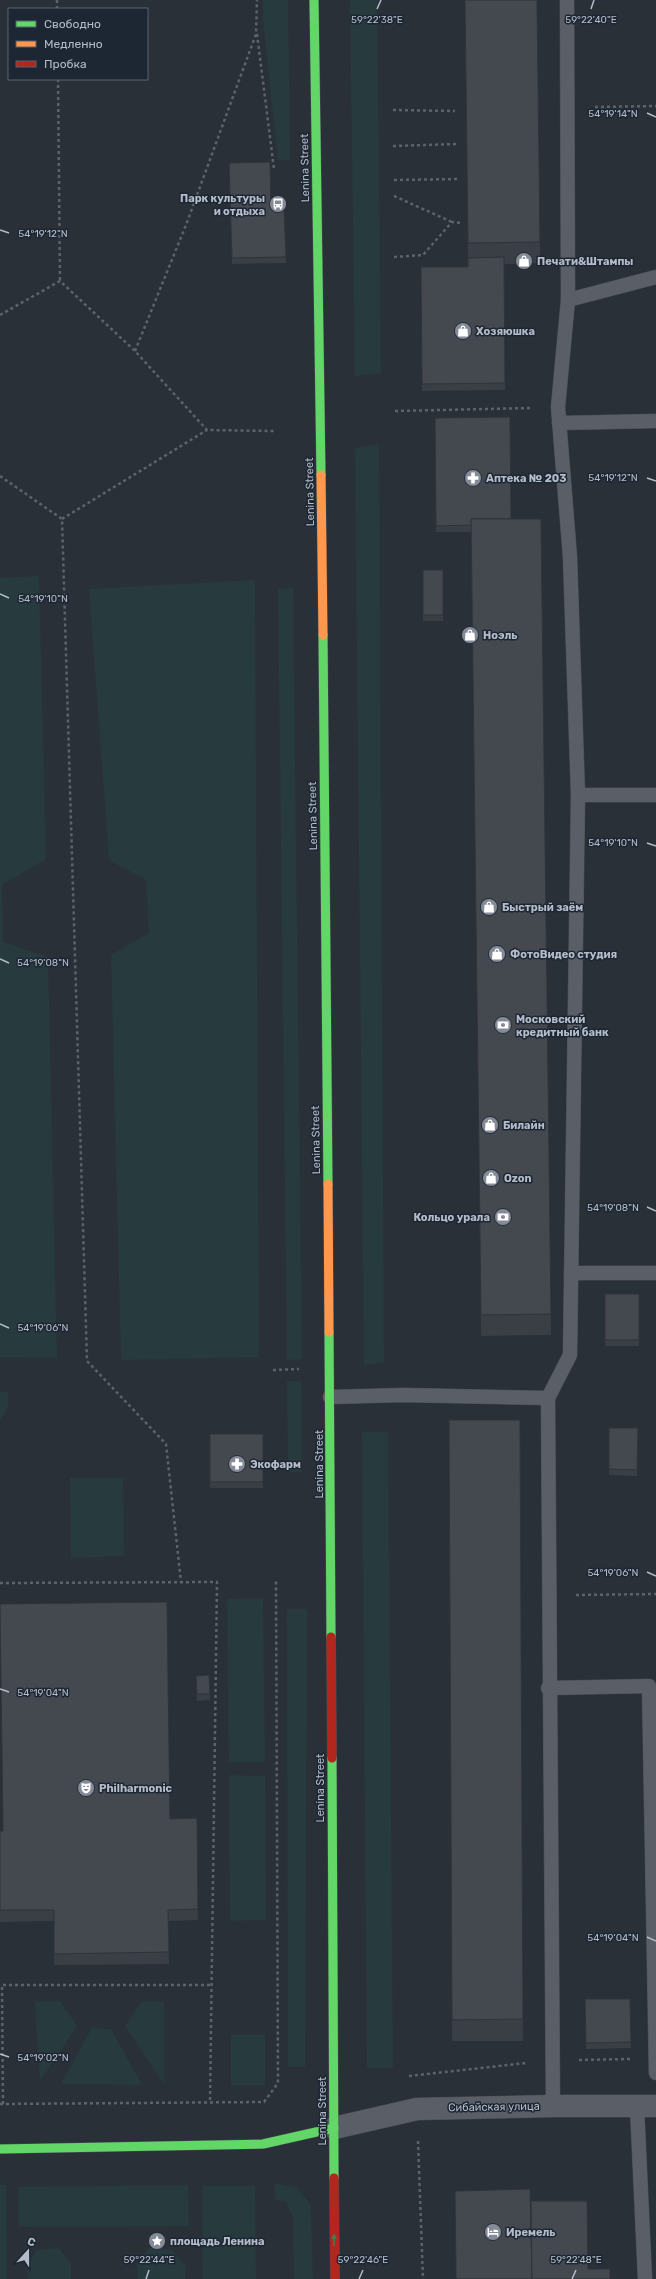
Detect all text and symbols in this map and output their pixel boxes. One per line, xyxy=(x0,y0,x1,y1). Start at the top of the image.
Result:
legend xyxy=(8,8,148,80)
text: 59°22'38"E xyxy=(351,14,403,26)
text: 59°22'40"E xyxy=(565,14,617,26)
text: Свободно xyxy=(44,17,101,31)
text: Медленно xyxy=(44,37,103,51)
text: Пробка xyxy=(44,57,87,71)
text: 54°19'14"N xyxy=(588,108,638,120)
street label: Lenina Street xyxy=(298,133,312,203)
place label: Парк культуры и отдыха xyxy=(180,192,265,218)
bus stop icon: Парк культуры и отдыха xyxy=(268,194,288,214)
text: 54°19'12"N xyxy=(18,228,68,240)
shop icon: Печати&Штампы xyxy=(514,251,534,271)
place label: Печати&Штампы xyxy=(537,255,633,268)
shop icon: Хозяюшка xyxy=(453,321,473,341)
place label: Хозяюшка xyxy=(476,325,535,338)
street label: Lenina Street xyxy=(303,457,317,527)
pharmacy icon: Аптека № 203 xyxy=(463,468,483,488)
place label: Аптека № 203 xyxy=(486,472,567,485)
text: 54°19'12"N xyxy=(588,472,638,484)
text: 54°19'10"N xyxy=(18,593,68,605)
shop icon: Ноэль xyxy=(460,625,480,645)
place label: Ноэль xyxy=(483,629,517,642)
street label: Lenina Street xyxy=(306,781,320,851)
text: 54°19'10"N xyxy=(588,837,638,849)
shop icon: Быстрый заём xyxy=(479,897,499,917)
place label: Быстрый заём xyxy=(502,901,583,914)
shop icon: ФотоВидео студия xyxy=(487,944,507,964)
place label: ФотоВидео студия xyxy=(510,948,617,961)
text: 54°19'08"N xyxy=(17,957,69,969)
place label: Московский кредитный банк xyxy=(516,1013,609,1039)
bank icon: Московский кредитный банк xyxy=(493,1015,513,1035)
street label: Lenina Street xyxy=(309,1105,323,1175)
shop icon: Билайн xyxy=(480,1115,500,1135)
place label: Билайн xyxy=(503,1119,545,1132)
shop icon: Ozon xyxy=(481,1168,501,1188)
place label: Ozon xyxy=(504,1172,532,1185)
text: 54°19'08"N xyxy=(587,1202,639,1214)
bank icon: Кольцо урала xyxy=(493,1207,513,1227)
place label: Кольцо урала xyxy=(413,1211,490,1224)
text: 54°19'06"N xyxy=(17,1322,69,1334)
street label: Lenina Street xyxy=(313,1429,326,1498)
pharmacy icon: Экофарм xyxy=(227,1454,247,1474)
place label: Экофарм xyxy=(250,1458,301,1471)
text: 54°19'06"N xyxy=(587,1567,639,1579)
text: 54°19'04"N xyxy=(17,1687,69,1699)
street label: Lenina Street xyxy=(314,1753,327,1822)
theatre icon: Philharmonic xyxy=(76,1778,96,1798)
place label: Philharmonic xyxy=(99,1782,173,1795)
text: 54°19'04"N xyxy=(587,1932,639,1944)
text: 54°19'02"N xyxy=(17,2052,69,2064)
street label: Lenina Street xyxy=(316,2076,329,2145)
street label: Сибайская улица xyxy=(448,2100,540,2114)
hotel icon: Иремель xyxy=(483,2222,503,2242)
place label: Иремель xyxy=(506,2226,556,2239)
north arrow xyxy=(8,2231,48,2271)
place icon: площадь Ленина xyxy=(147,2231,167,2251)
one-way arrow xyxy=(331,2233,337,2246)
text: С xyxy=(25,2235,38,2250)
place label: площадь Ленина xyxy=(170,2235,265,2248)
text: 59°22'44"E xyxy=(123,2254,175,2266)
text: 59°22'46"E xyxy=(338,2254,388,2266)
text: 59°22'48"E xyxy=(550,2254,602,2266)

